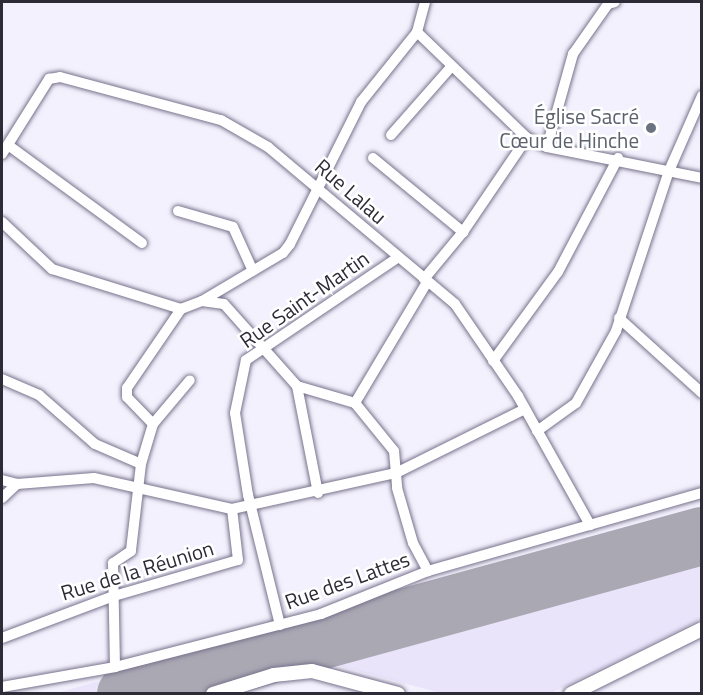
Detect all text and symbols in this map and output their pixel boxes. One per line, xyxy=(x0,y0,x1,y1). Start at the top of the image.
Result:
place label: Église Sacré Cœur de Hinche xyxy=(499,103,639,153)
marker: Église Sacré Cœur de Hinche xyxy=(644,121,658,135)
street label: Rue Lalau xyxy=(310,153,392,229)
street label: Rue Saint-Martin xyxy=(235,245,373,353)
street label: Rue de la Réunion xyxy=(58,535,216,605)
street label: Rue des Lattes xyxy=(281,546,413,614)

